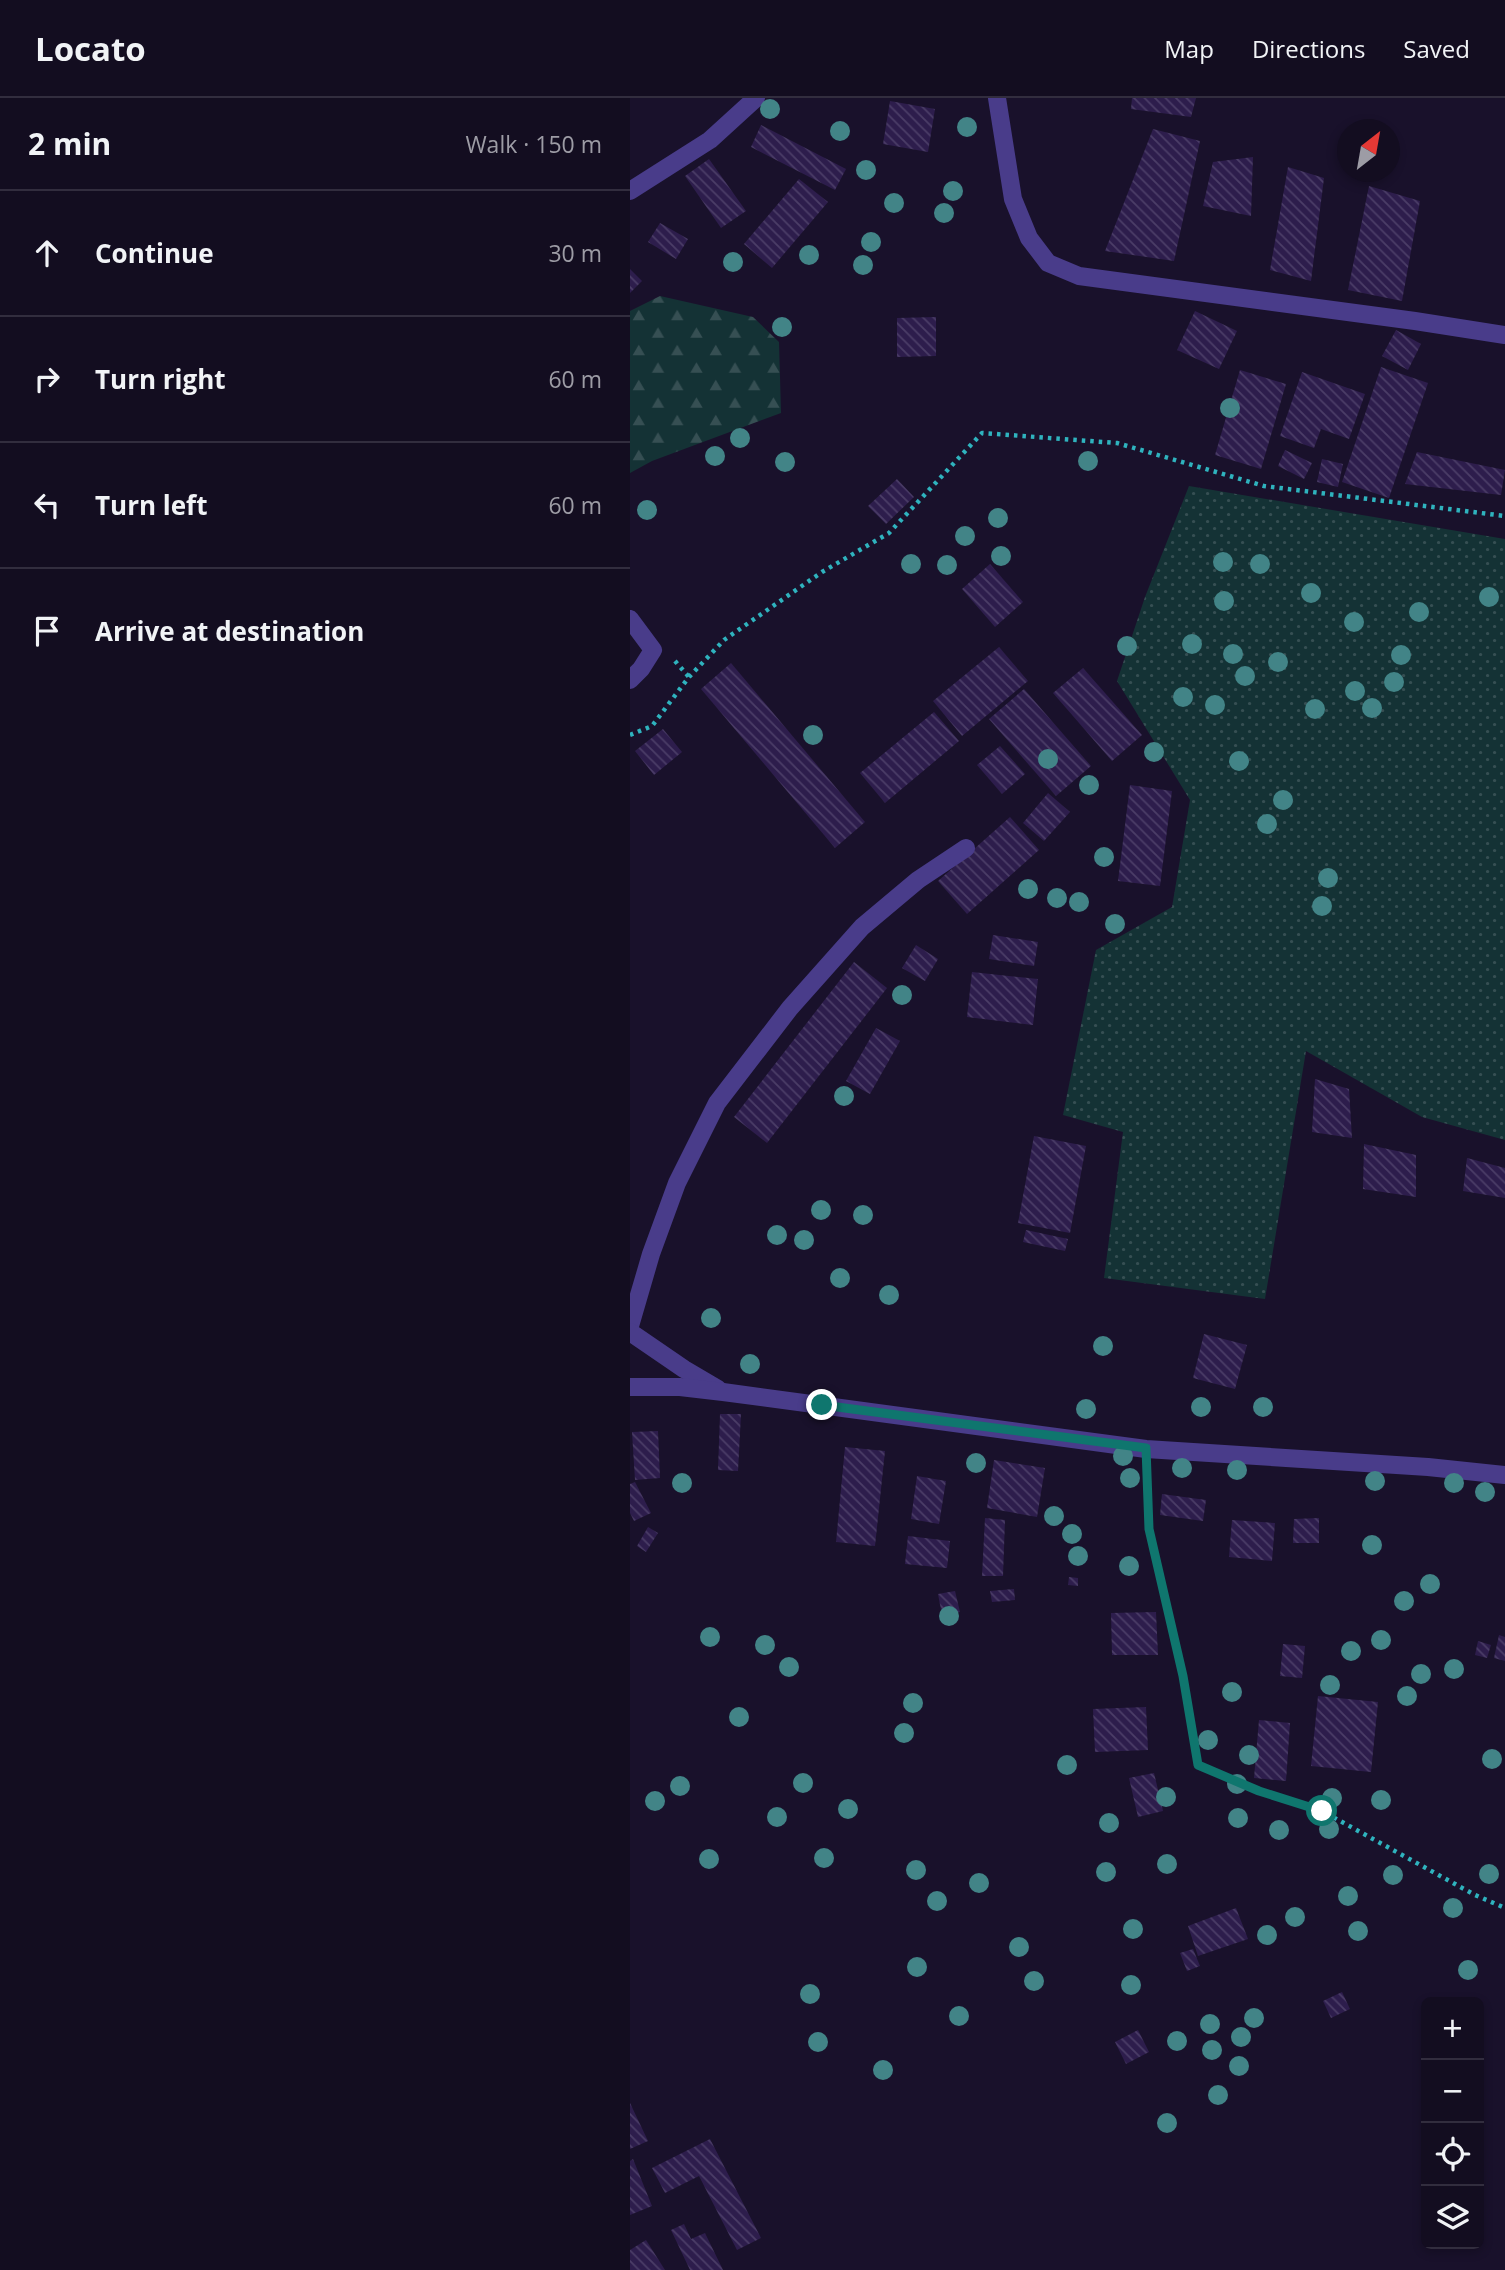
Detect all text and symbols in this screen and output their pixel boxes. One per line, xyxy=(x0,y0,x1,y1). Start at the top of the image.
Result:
text: Locato xyxy=(35,26,146,71)
text: Map xyxy=(1164,32,1214,65)
text: Directions xyxy=(1252,32,1365,65)
text: Saved xyxy=(1403,32,1470,65)
north arrow xyxy=(1337,119,1400,182)
text: 2 min xyxy=(28,123,111,164)
text: Walk · 150 m xyxy=(465,128,602,160)
icon: ahead xyxy=(28,234,66,272)
text: Continue xyxy=(95,235,214,271)
text: 30 m xyxy=(548,237,602,269)
icon: right xyxy=(28,360,66,398)
text: Turn right xyxy=(95,361,226,397)
text: 60 m xyxy=(548,363,602,395)
icon: left xyxy=(28,486,66,524)
text: Turn left xyxy=(95,487,207,523)
text: 60 m xyxy=(548,489,602,521)
icon: arrive xyxy=(28,612,66,650)
text: Arrive at destination xyxy=(95,613,364,649)
route end xyxy=(806,1389,837,1420)
route start xyxy=(1306,1795,1337,1826)
map controls xyxy=(1421,1997,1484,2249)
button: + xyxy=(1421,1997,1484,2060)
button: − xyxy=(1421,2060,1484,2123)
button: locate xyxy=(1421,2123,1484,2186)
button: layers xyxy=(1421,2186,1484,2249)

